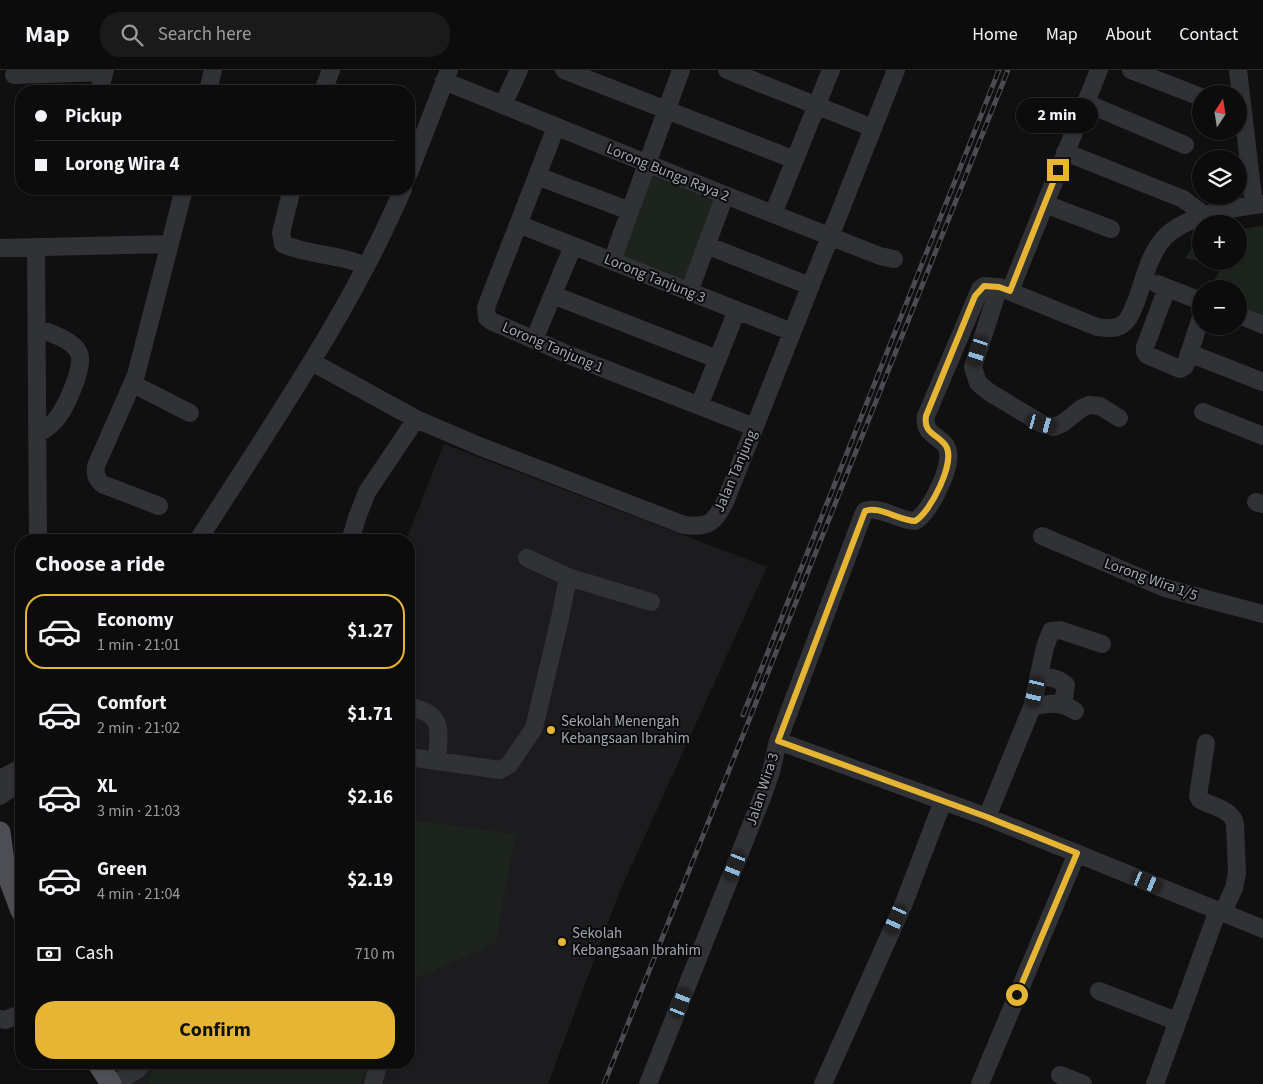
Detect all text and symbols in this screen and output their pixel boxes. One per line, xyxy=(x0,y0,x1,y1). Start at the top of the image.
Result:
search box xyxy=(100,12,450,57)
text: Map xyxy=(25,17,70,52)
icon: search xyxy=(118,21,146,49)
text: Search here xyxy=(158,21,251,48)
text: Home xyxy=(972,22,1018,47)
text: Map xyxy=(1046,22,1078,47)
text: About xyxy=(1106,22,1151,47)
text: Contact xyxy=(1179,22,1238,47)
north arrow xyxy=(1192,85,1248,140)
map controls xyxy=(1192,85,1247,335)
callout: 2 min xyxy=(1017,98,1099,132)
text: Pickup xyxy=(65,103,122,130)
text: 2 min xyxy=(1038,104,1076,126)
street label: Lorong Bunga Raya 2 xyxy=(603,138,732,207)
button: layers xyxy=(1192,150,1247,205)
text: Lorong Wira 4 xyxy=(65,151,179,178)
route end xyxy=(1047,159,1069,181)
button: + xyxy=(1192,215,1247,270)
street label: Lorong Tanjung 3 xyxy=(601,248,709,308)
button: − xyxy=(1192,280,1247,335)
street label: Lorong Tanjung 1 xyxy=(499,317,607,378)
car xyxy=(966,334,989,368)
car xyxy=(1025,413,1058,435)
street label: Jalan Tanjung xyxy=(709,426,762,516)
text: Choose a ride xyxy=(35,548,165,580)
street label: Lorong Wira 1/5 xyxy=(1101,553,1201,606)
text: Economy xyxy=(97,607,174,634)
icon: car xyxy=(37,609,82,654)
text: $1.27 xyxy=(347,618,393,645)
text: 1 min · 21:01 xyxy=(97,634,180,656)
car xyxy=(1024,676,1045,708)
text: Comfort xyxy=(97,690,167,717)
icon: car xyxy=(37,692,82,737)
text: $1.71 xyxy=(347,701,393,728)
place label: Sekolah Menengah Kebangsaan Ibrahim xyxy=(561,711,690,749)
text: 2 min · 21:02 xyxy=(97,717,180,739)
marker: Sekolah Menengah Kebangsaan Ibrahim xyxy=(545,724,557,736)
street label: Jalan Wira 3 xyxy=(741,750,784,828)
text: XL xyxy=(97,773,118,800)
icon: car xyxy=(37,775,82,820)
text: $2.16 xyxy=(347,784,393,811)
text: 3 min · 21:03 xyxy=(97,800,180,822)
car xyxy=(722,849,747,883)
text: Green xyxy=(97,856,147,883)
icon: car xyxy=(37,858,82,903)
text: $2.19 xyxy=(347,867,393,894)
car xyxy=(1130,869,1163,895)
text: 4 min · 21:04 xyxy=(97,883,180,905)
car xyxy=(883,902,908,936)
place label: Sekolah Kebangsaan Ibrahim xyxy=(572,923,701,961)
marker: Sekolah Kebangsaan Ibrahim xyxy=(556,936,568,948)
icon: cash xyxy=(35,940,63,968)
text: Cash xyxy=(75,940,114,967)
text: 710 m xyxy=(355,943,395,965)
route start xyxy=(1006,984,1028,1006)
car xyxy=(668,986,693,1020)
button: Confirm xyxy=(35,1001,395,1059)

